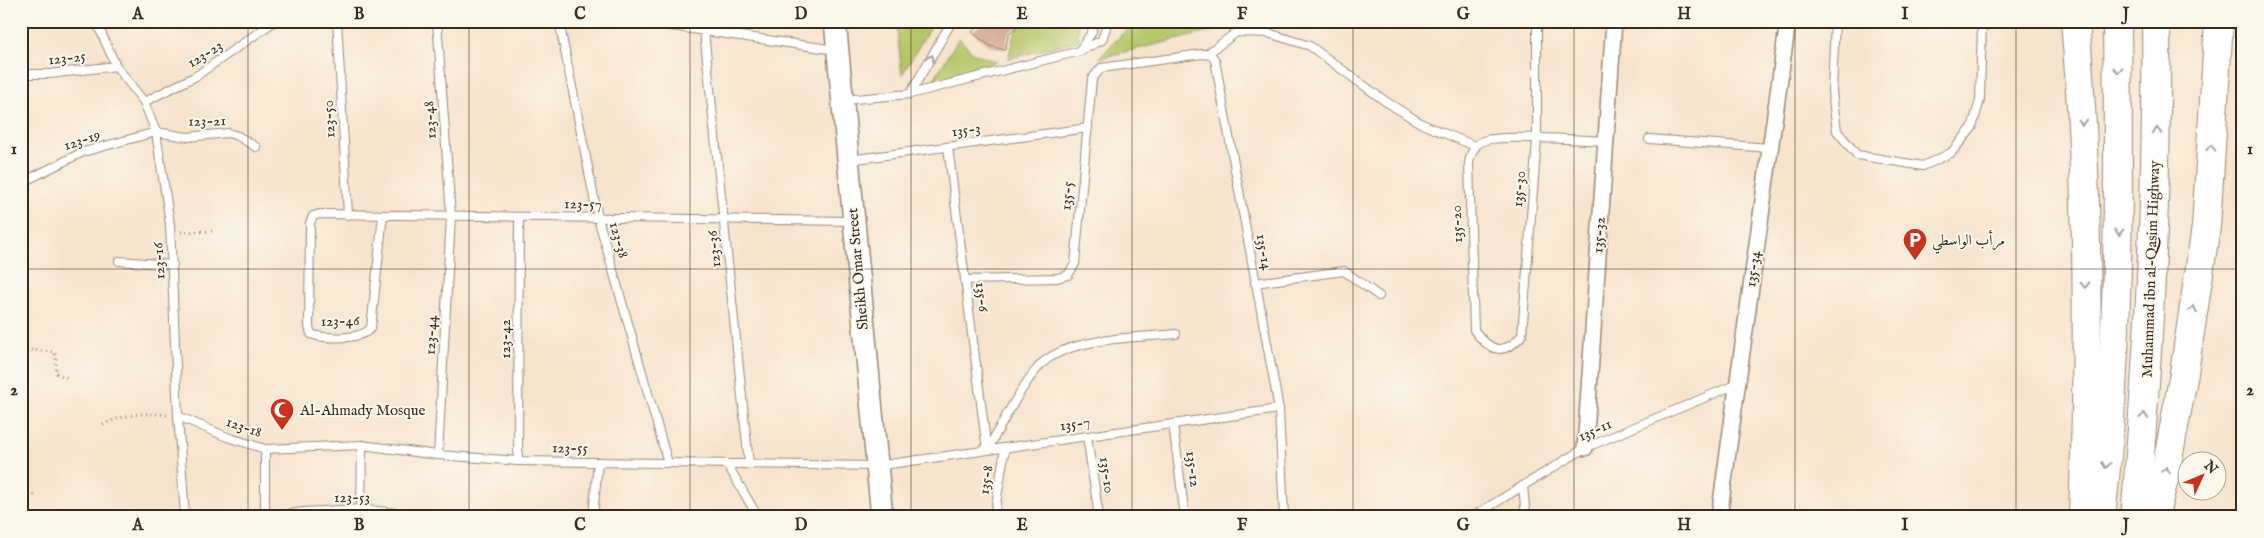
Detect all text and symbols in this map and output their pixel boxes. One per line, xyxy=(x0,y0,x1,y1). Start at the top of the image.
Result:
text: A xyxy=(132,5,145,25)
text: B xyxy=(354,5,365,25)
text: C xyxy=(574,5,586,25)
text: D xyxy=(795,5,808,25)
text: E xyxy=(1016,5,1028,25)
text: F xyxy=(1237,5,1248,25)
text: G xyxy=(1457,5,1470,25)
text: H xyxy=(1677,5,1691,25)
text: I xyxy=(1902,5,1909,25)
text: J xyxy=(2121,5,2130,25)
street label: 123-23 xyxy=(184,36,226,72)
street label: 123-25 xyxy=(47,47,87,69)
one-way arrow xyxy=(924,54,934,63)
one-way arrow xyxy=(2113,66,2123,74)
street label: 123-50 xyxy=(319,100,339,138)
street label: 123-48 xyxy=(419,100,441,140)
street label: 123-21 xyxy=(188,111,226,131)
street label: 135-3 xyxy=(950,119,982,141)
one-way arrow xyxy=(2076,119,2087,127)
street label: 123-19 xyxy=(61,125,103,155)
one-way arrow xyxy=(2151,127,2162,135)
text: 1 xyxy=(11,140,17,160)
text: 1 xyxy=(2247,140,2253,160)
one-way arrow xyxy=(2206,144,2217,152)
street label: Muhammad ibn al-Qasim Highway xyxy=(2138,160,2164,378)
street label: 135-30 xyxy=(1508,170,1530,208)
street label: 135-5 xyxy=(1056,180,1078,211)
street label: 123-57 xyxy=(564,194,602,214)
street label: 135-20 xyxy=(1447,205,1467,243)
street label: Sheikh Omar Street xyxy=(843,207,873,331)
street label: 135-32 xyxy=(1588,216,1610,254)
street label: 123-38 xyxy=(605,220,633,260)
parking icon: مرأب الواسطي xyxy=(1902,227,1928,261)
street label: 123-36 xyxy=(703,229,725,268)
place label: مرأب الواسطي xyxy=(1932,229,2005,254)
one-way arrow xyxy=(2114,229,2124,237)
street label: 135-14 xyxy=(1251,232,1277,272)
street label: 123-16 xyxy=(149,241,169,280)
street label: 135-34 xyxy=(1741,249,1765,288)
street label: 135-6 xyxy=(971,281,993,314)
one-way arrow xyxy=(2080,281,2090,289)
one-way arrow xyxy=(2188,305,2198,314)
street label: 123-46 xyxy=(320,311,360,331)
street label: 123-44 xyxy=(420,314,442,355)
street label: 123-42 xyxy=(496,319,515,359)
text: 2 xyxy=(10,381,18,401)
text: 2 xyxy=(2246,381,2254,401)
mosque icon: Al-Ahmady Mosque xyxy=(269,397,295,431)
place label: Al-Ahmady Mosque xyxy=(299,401,425,420)
street label: 123-18 xyxy=(224,412,265,442)
street label: 135-7 xyxy=(1059,412,1091,436)
one-way arrow xyxy=(2138,412,2149,420)
street label: 135-11 xyxy=(1575,414,1615,446)
street label: 123-55 xyxy=(552,438,589,458)
street label: 135-12 xyxy=(1181,450,1205,488)
north arrow xyxy=(2176,450,2226,500)
street label: 135-10 xyxy=(1095,456,1119,494)
text: N xyxy=(2199,456,2221,478)
one-way arrow xyxy=(2101,461,2112,469)
street label: 135-8 xyxy=(974,464,998,496)
one-way arrow xyxy=(2161,465,2171,474)
street label: 123-53 xyxy=(334,488,370,507)
text: A xyxy=(132,516,145,536)
text: B xyxy=(354,516,365,536)
text: C xyxy=(574,516,586,536)
text: D xyxy=(795,516,808,536)
text: E xyxy=(1016,516,1028,536)
text: F xyxy=(1237,516,1248,536)
text: G xyxy=(1457,516,1470,536)
text: H xyxy=(1677,516,1691,536)
text: I xyxy=(1902,516,1909,536)
text: J xyxy=(2121,516,2130,536)

